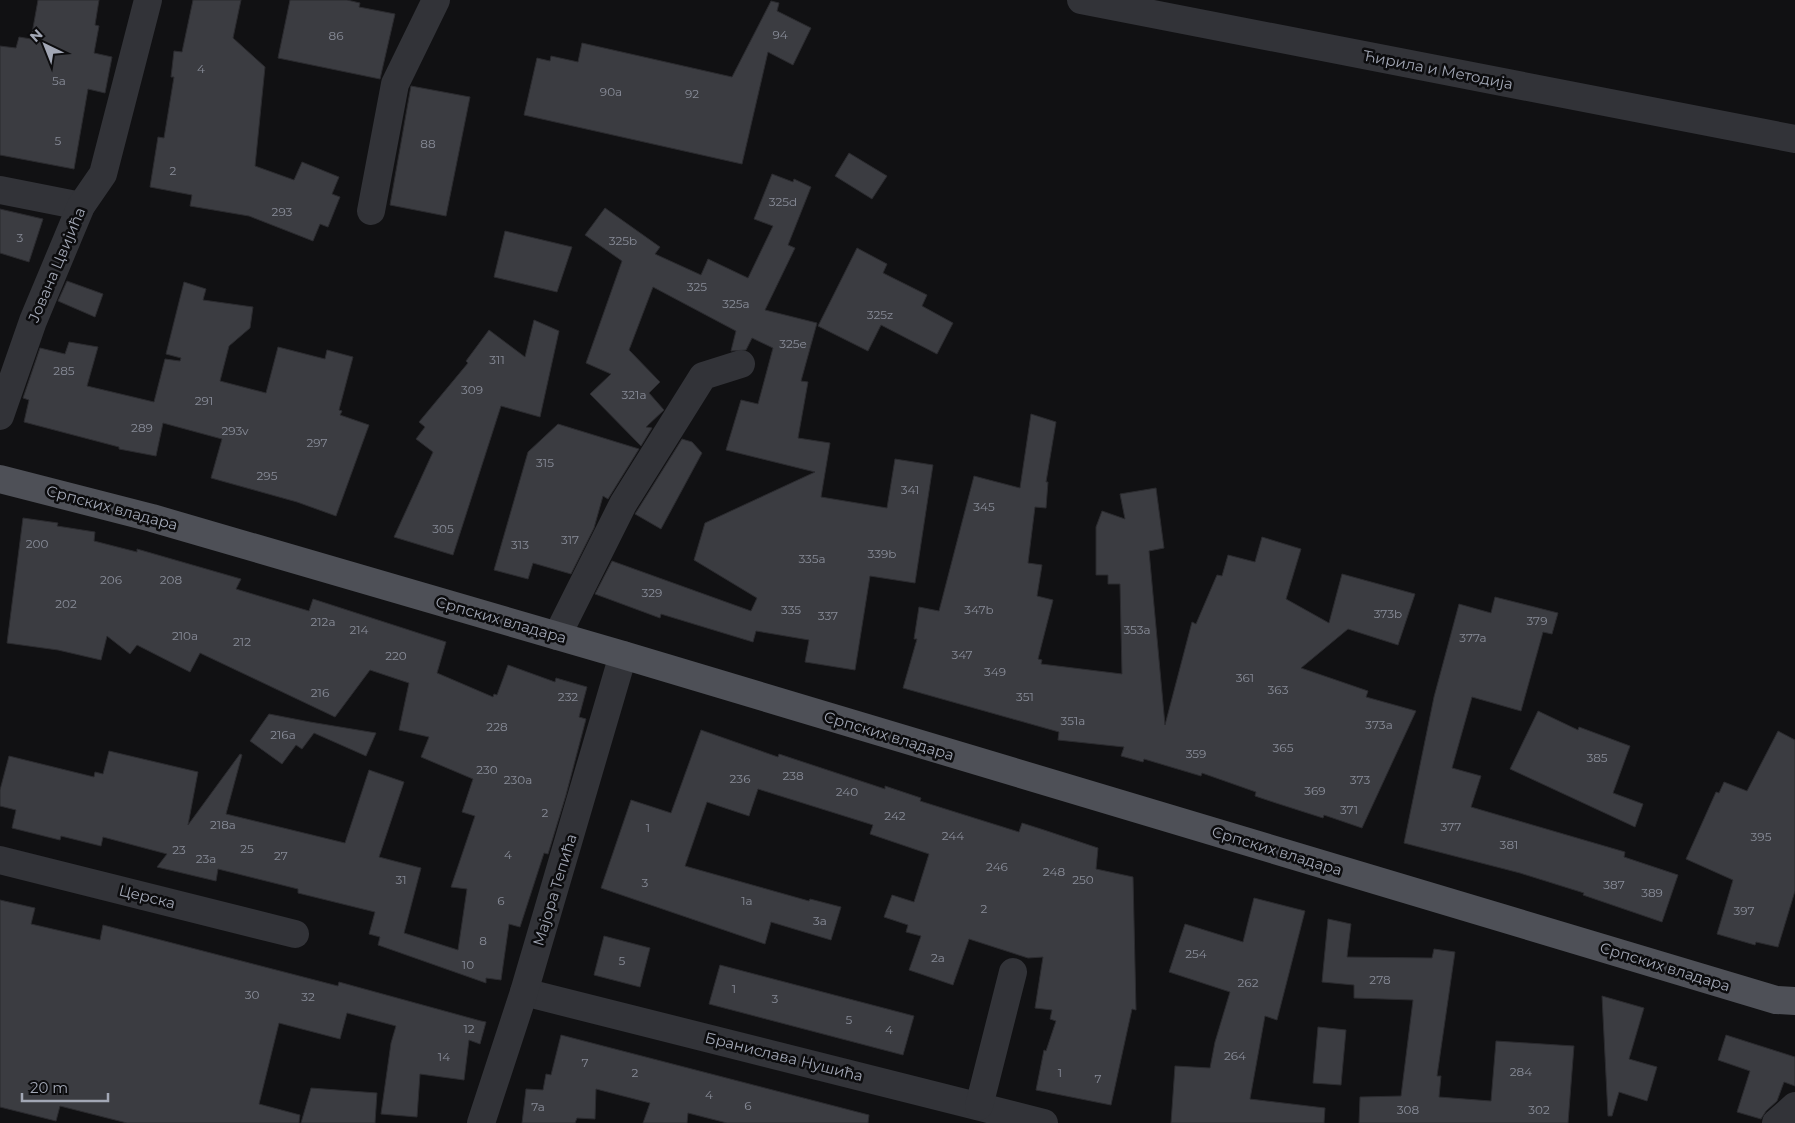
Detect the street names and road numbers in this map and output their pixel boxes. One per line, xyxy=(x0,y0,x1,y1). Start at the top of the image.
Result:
street label: Ћирила и Методија xyxy=(1361,46,1515,93)
street label: Јована Цвијића xyxy=(24,204,89,325)
street label: Српских владара xyxy=(44,481,180,534)
street label: Српских владара xyxy=(433,592,569,647)
street label: Српских владара xyxy=(822,707,957,764)
street label: Српских владара xyxy=(1210,822,1345,879)
street label: Мајора Тепића xyxy=(528,831,581,948)
street label: Церска xyxy=(117,880,177,913)
street label: Српских владара xyxy=(1598,938,1733,995)
street label: Бранислава Нушића xyxy=(703,1028,865,1085)

